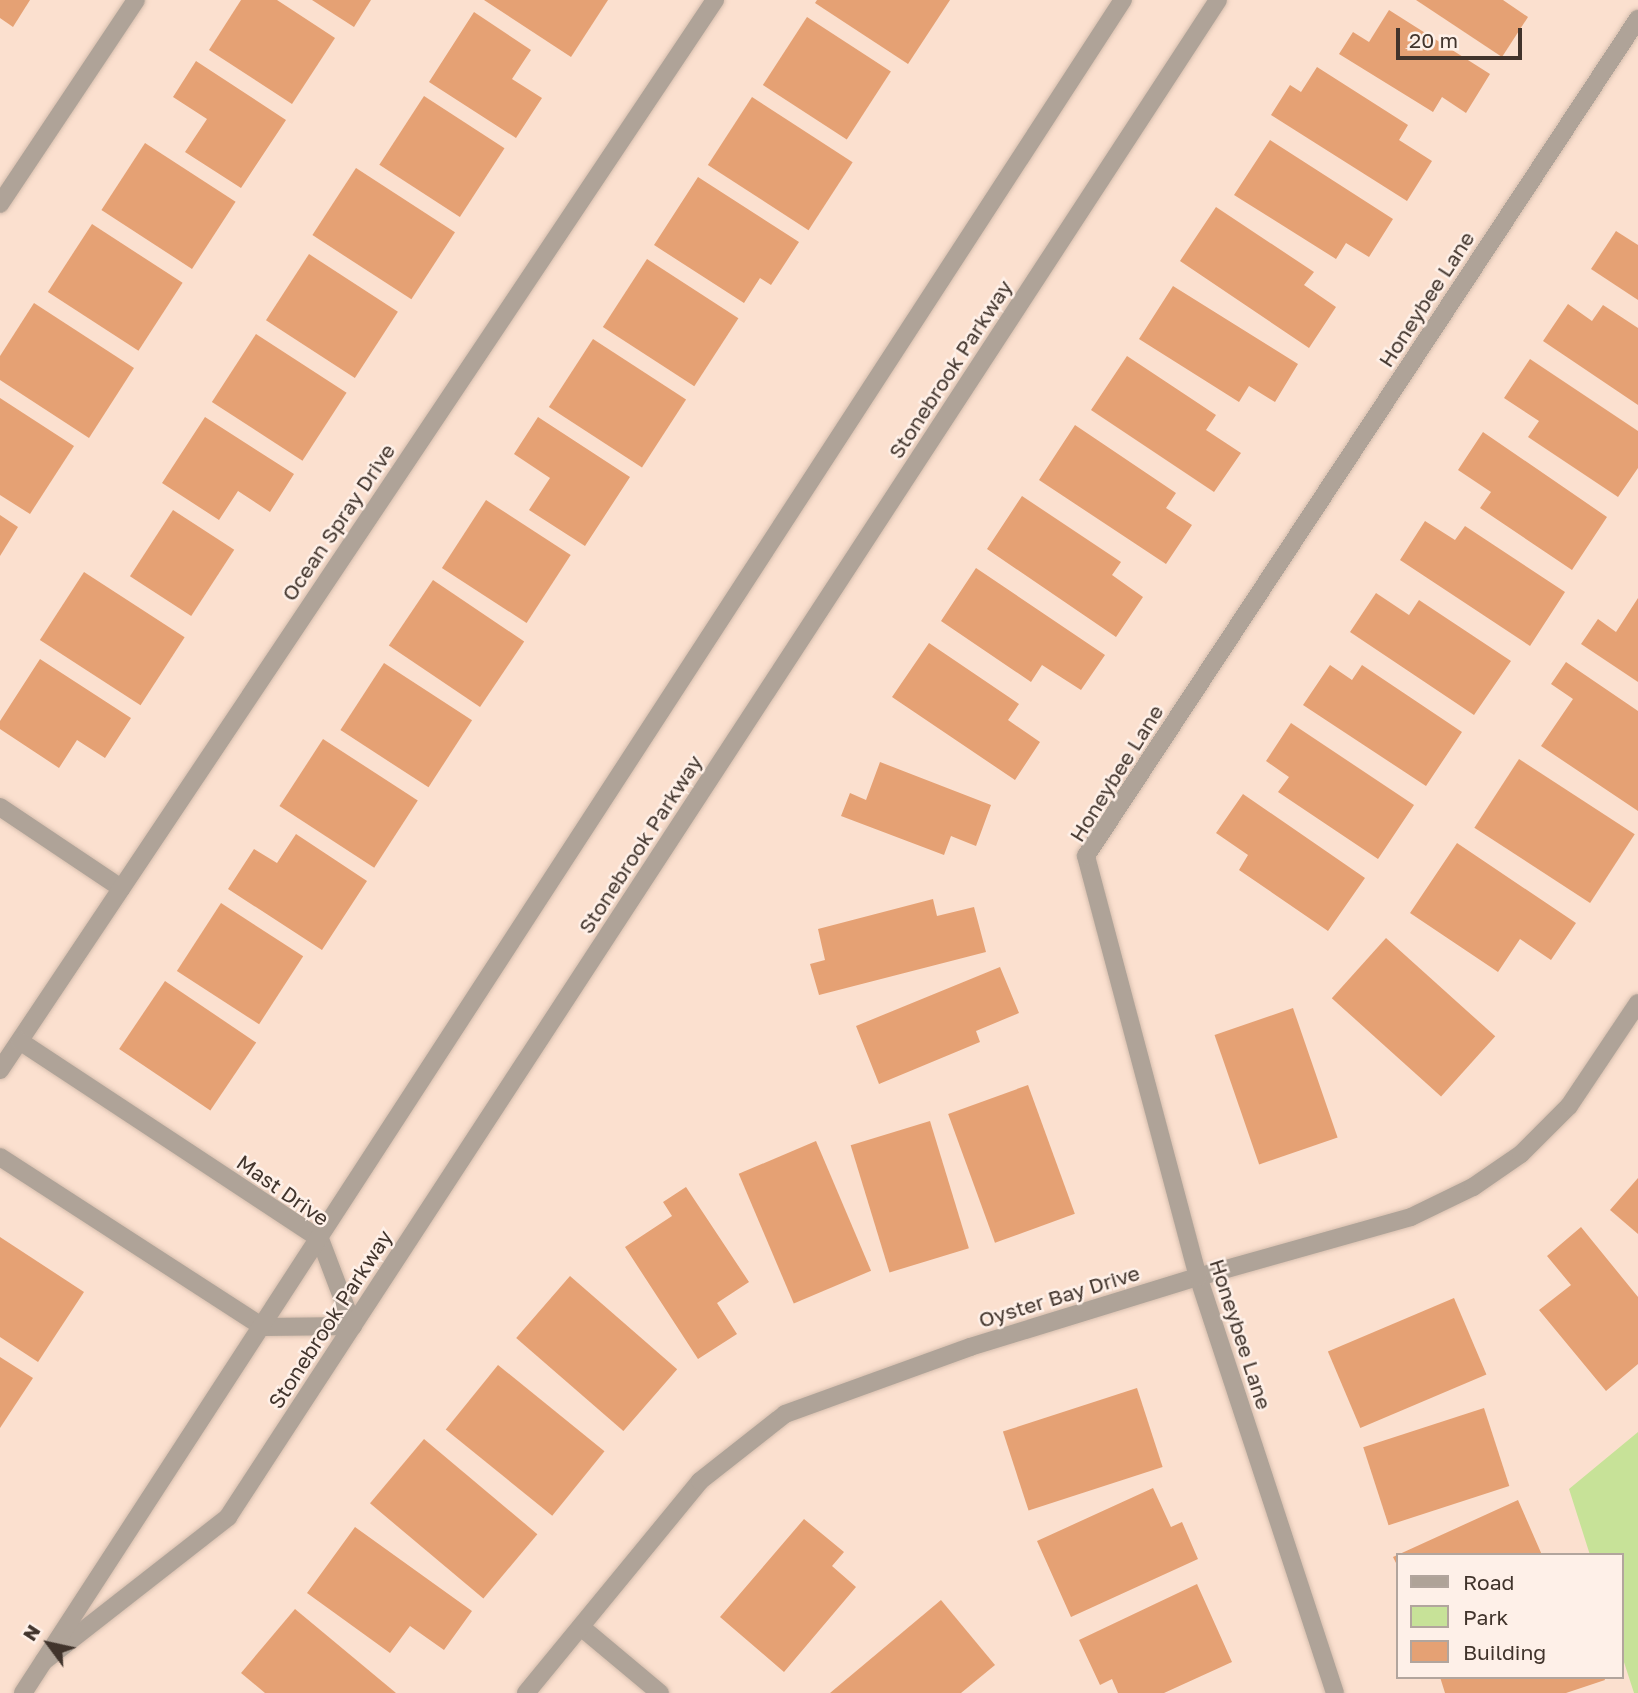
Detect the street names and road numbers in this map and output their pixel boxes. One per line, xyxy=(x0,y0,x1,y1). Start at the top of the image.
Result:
street label: Honeybee Lane xyxy=(1373,226,1479,372)
street label: Stonebrook Parkway xyxy=(883,275,1017,463)
street label: Ocean Spray Drive xyxy=(276,439,400,605)
street label: Honeybee Lane xyxy=(1064,700,1168,846)
street label: Stonebrook Parkway xyxy=(573,750,707,938)
street label: Mast Drive xyxy=(232,1149,334,1231)
street label: Stonebrook Parkway xyxy=(263,1225,397,1413)
street label: Honeybee Lane xyxy=(1205,1256,1277,1412)
street label: Oyster Bay Drive xyxy=(975,1260,1143,1332)

